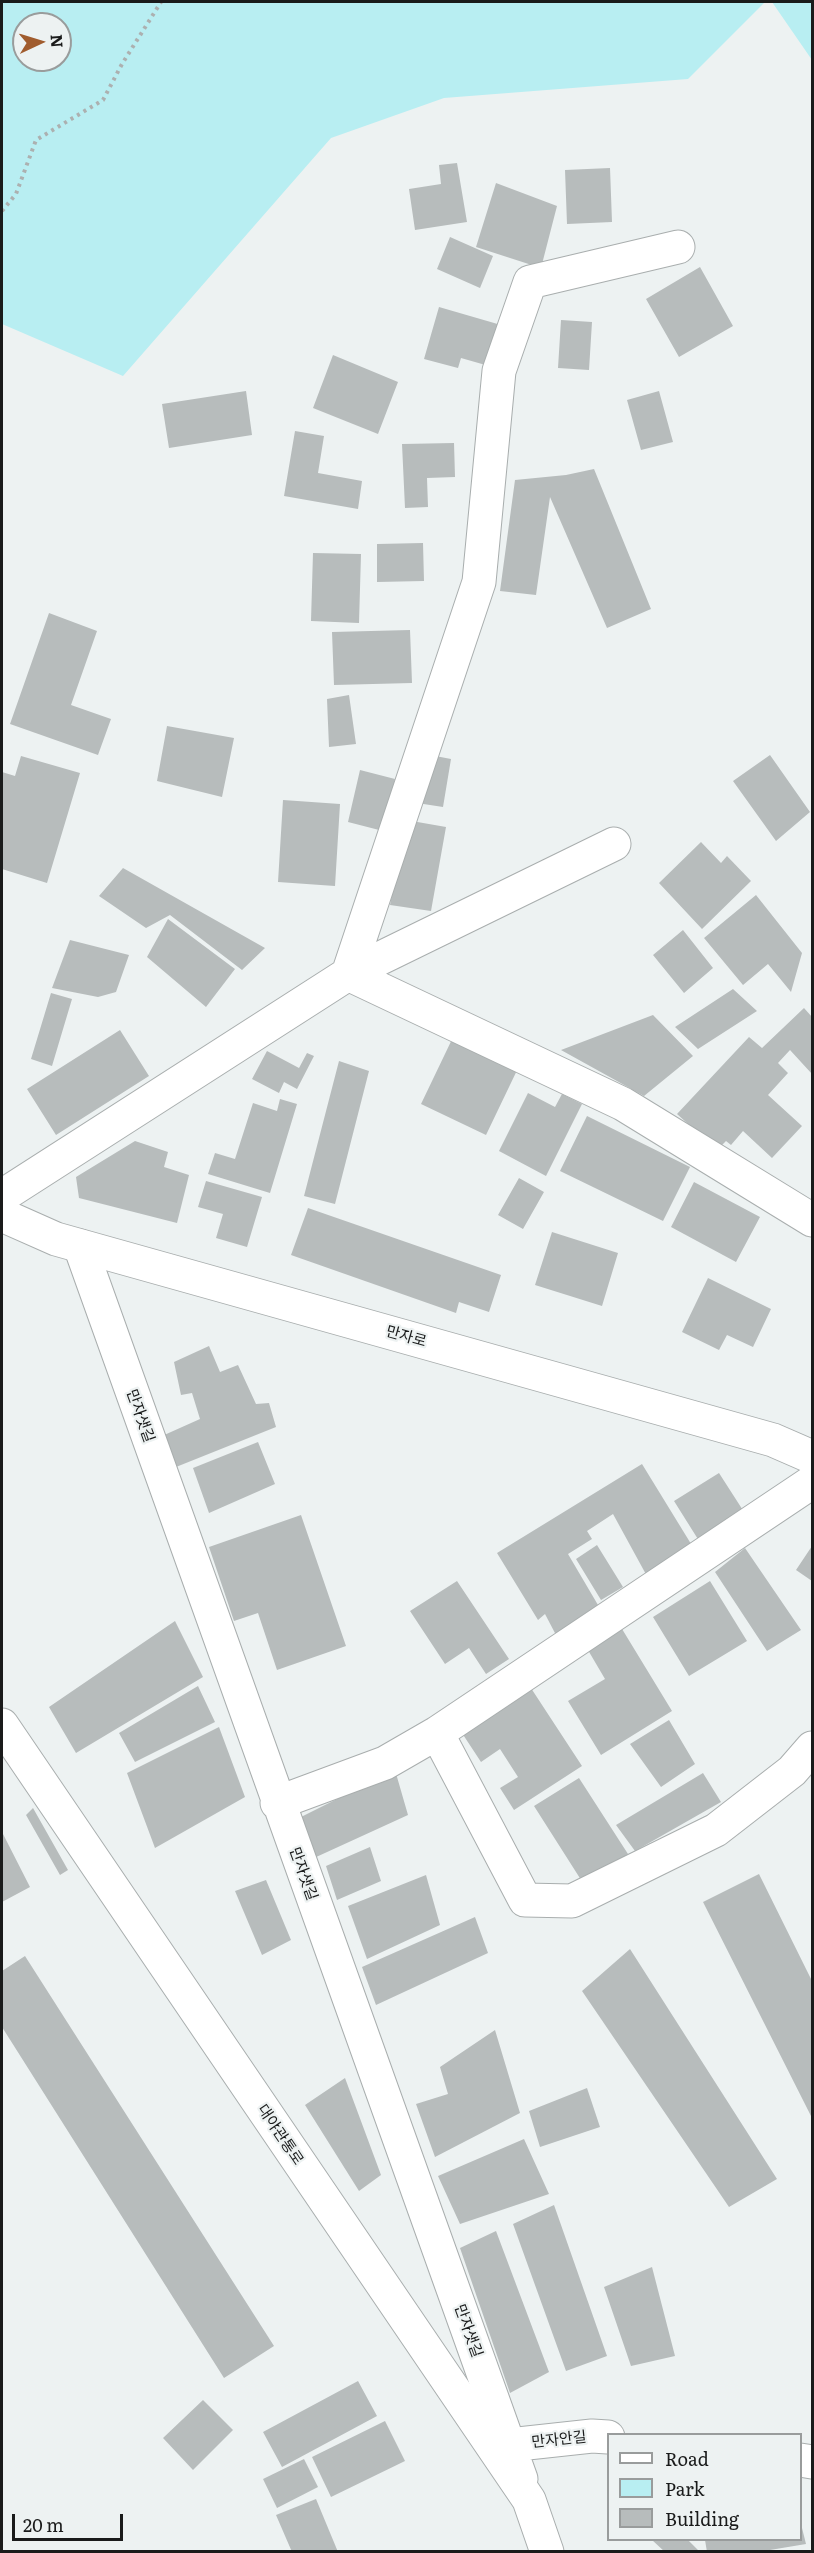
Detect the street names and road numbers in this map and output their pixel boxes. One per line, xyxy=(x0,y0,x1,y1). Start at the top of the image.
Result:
street label: 만자로 xyxy=(384,1323,428,1351)
street label: 만자샛길 xyxy=(122,1387,158,1445)
street label: 만자샛길 xyxy=(285,1845,321,1903)
street label: 대야관통로 xyxy=(253,2101,307,2169)
street label: 만자샛길 xyxy=(450,2302,486,2360)
street label: 만자안길 xyxy=(531,2428,587,2452)

